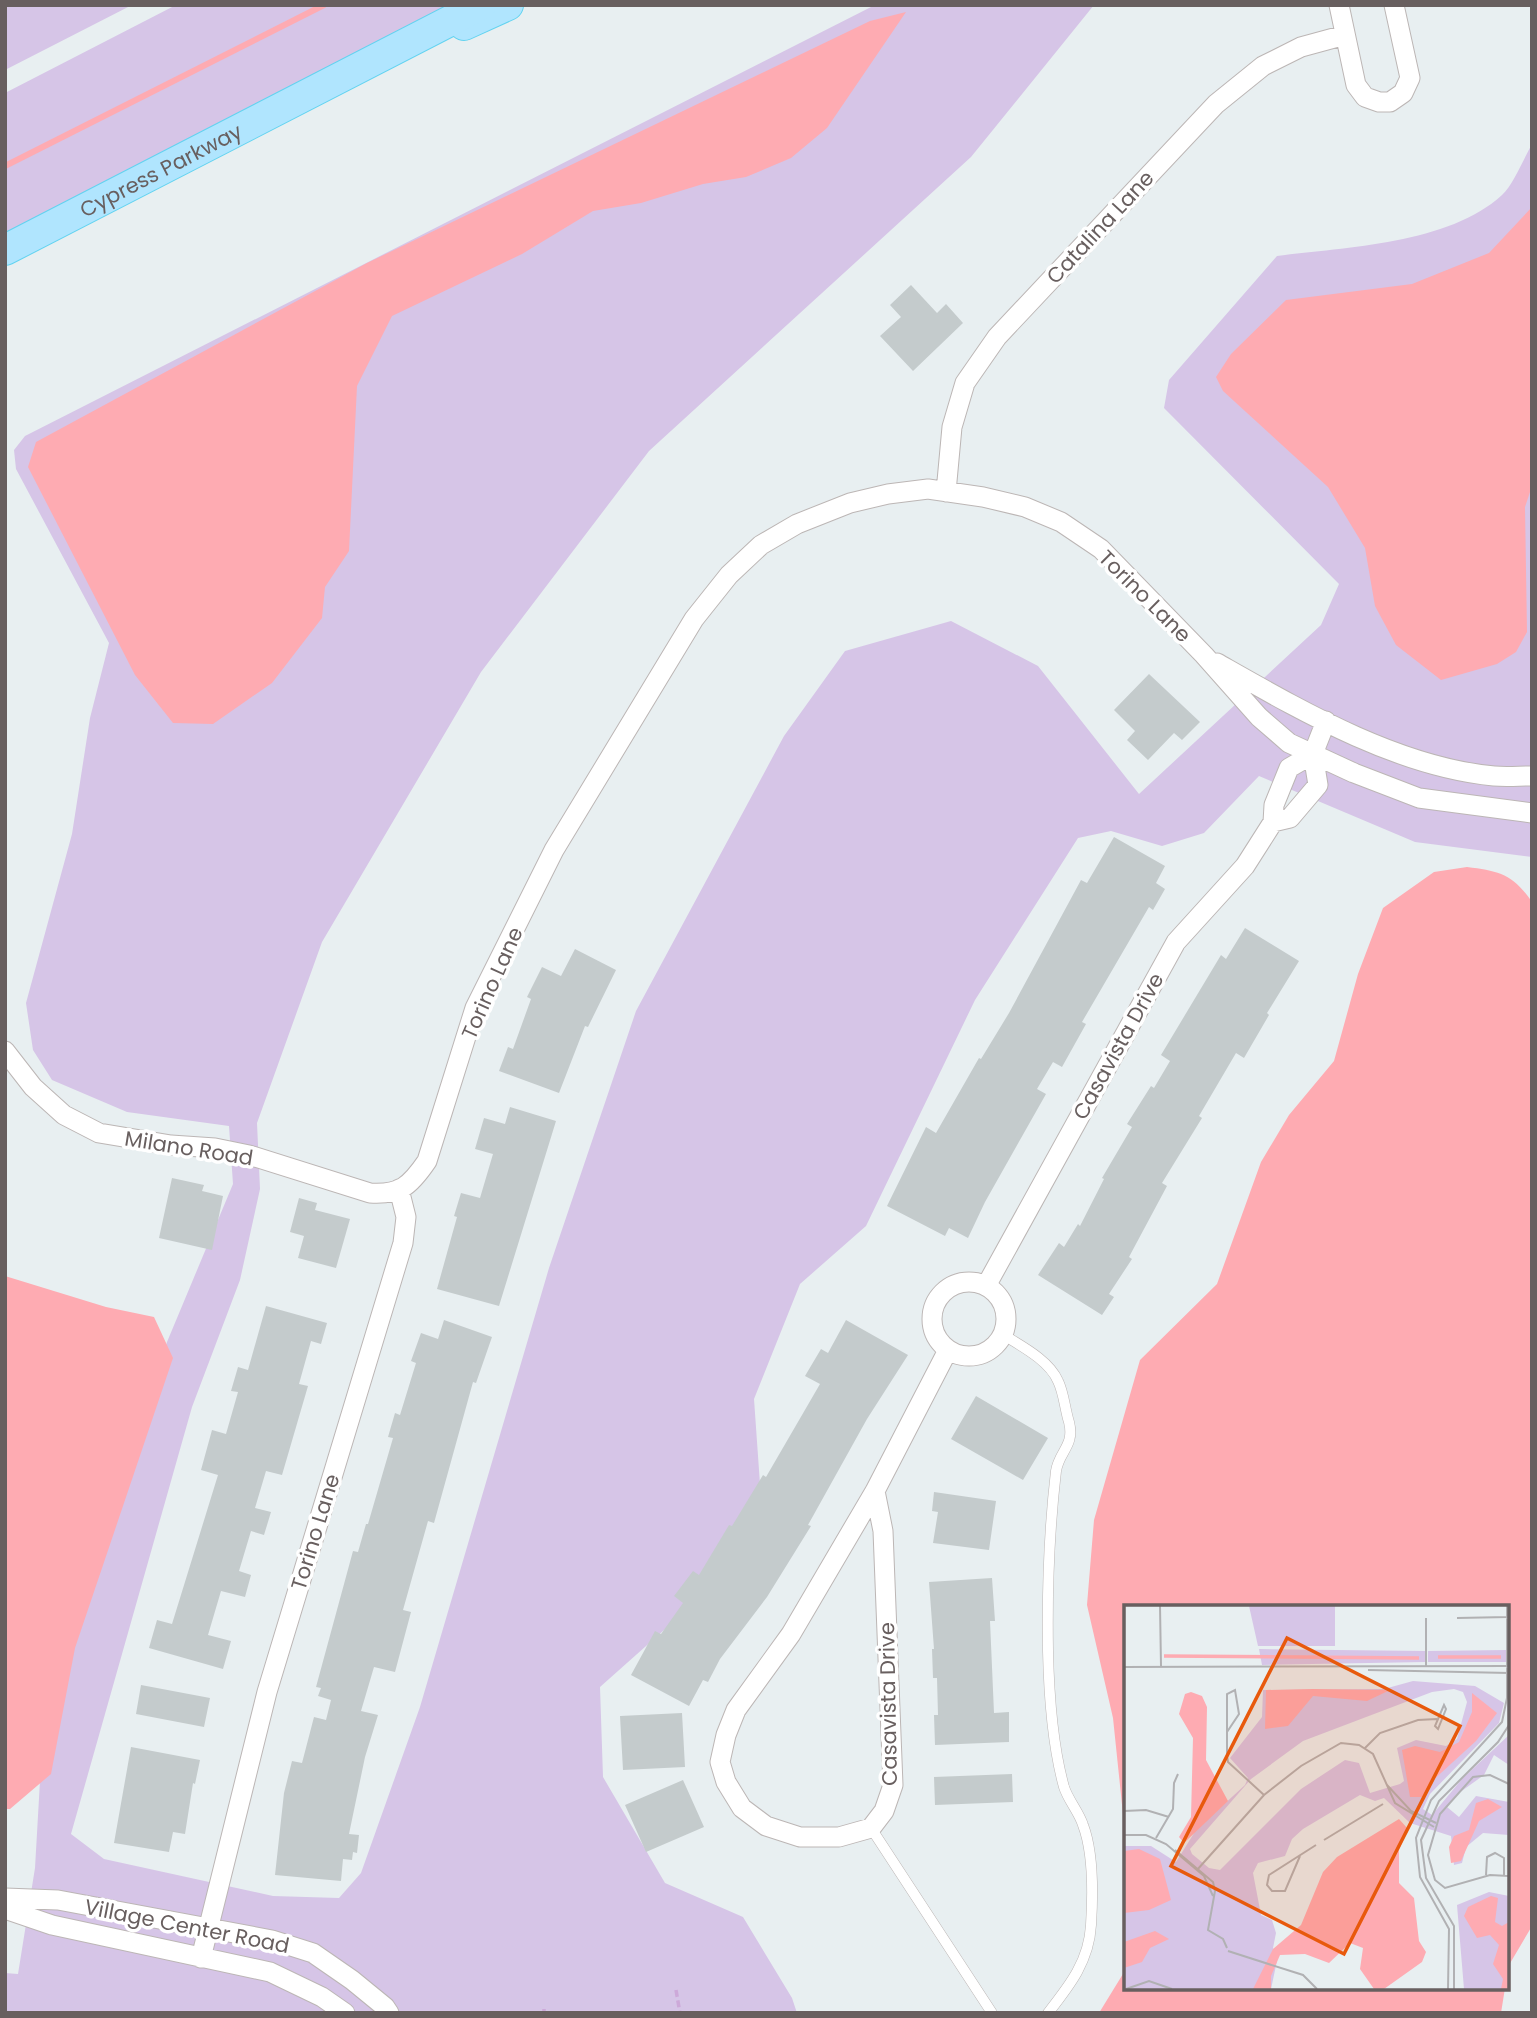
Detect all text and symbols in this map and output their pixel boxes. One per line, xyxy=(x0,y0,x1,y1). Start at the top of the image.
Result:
street label: Cypress Parkway xyxy=(74,116,247,224)
street label: Catalina Lane xyxy=(1040,164,1160,290)
street label: Torino Lane xyxy=(1092,543,1198,649)
street label: Torino Lane xyxy=(454,922,530,1044)
street label: Casavista Drive xyxy=(1066,967,1170,1125)
street label: Milano Road xyxy=(123,1124,255,1172)
street label: Torino Lane xyxy=(284,1470,346,1594)
inset map xyxy=(1124,1605,1509,1990)
street label: Casavista Drive xyxy=(872,1622,904,1786)
street label: Village Center Road xyxy=(82,1892,292,1960)

